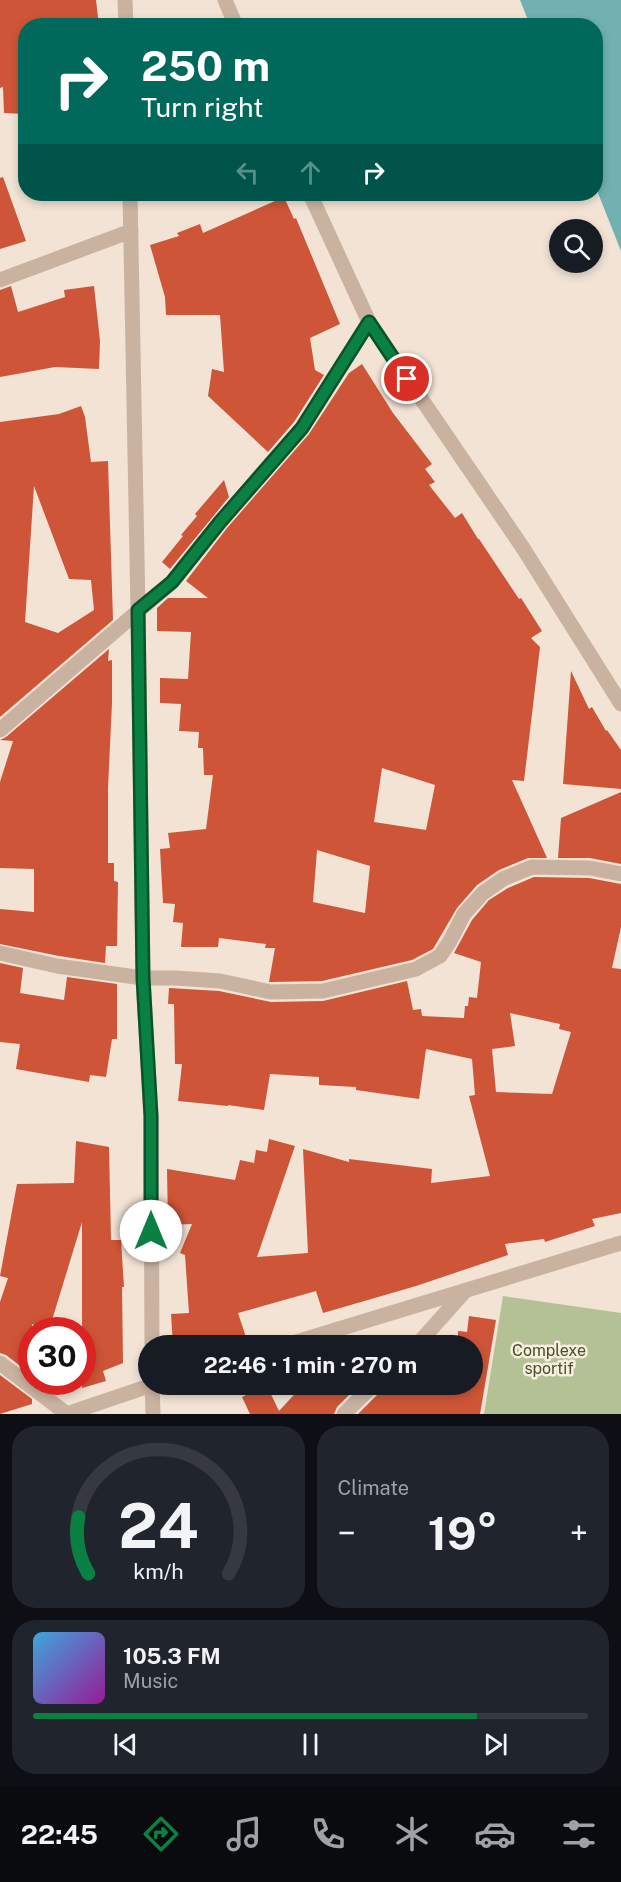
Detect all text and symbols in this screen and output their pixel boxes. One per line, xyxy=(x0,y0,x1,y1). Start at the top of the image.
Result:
text: 250 m xyxy=(141,41,270,90)
icon: right xyxy=(42,42,120,120)
text: Turn right xyxy=(141,91,264,123)
icon: left xyxy=(231,156,264,189)
icon: ahead xyxy=(294,156,327,189)
icon: right xyxy=(357,156,390,189)
map controls xyxy=(549,219,603,273)
button: search xyxy=(549,219,603,273)
pin xyxy=(381,353,432,404)
icon: arrive xyxy=(390,362,423,395)
position arrow xyxy=(119,1199,183,1263)
speed limit sign: 30 xyxy=(18,1317,96,1395)
park label: Complexe sportif xyxy=(512,1341,586,1378)
text: 22:46 · 1 min · 270 m xyxy=(204,1352,417,1378)
text: Climate xyxy=(338,1476,409,1500)
text: 24 xyxy=(118,1489,199,1562)
text: 19° xyxy=(428,1507,498,1560)
text: − xyxy=(338,1514,356,1552)
text: + xyxy=(570,1514,588,1552)
text: km/h xyxy=(133,1559,183,1584)
text: 105.3 FM xyxy=(123,1643,221,1669)
text: Music xyxy=(123,1669,178,1693)
icon: previous xyxy=(109,1728,142,1761)
icon: pause xyxy=(294,1728,327,1761)
icon: next xyxy=(479,1728,512,1761)
icon: directions xyxy=(140,1813,182,1855)
icon: music xyxy=(223,1813,265,1855)
icon: phone xyxy=(307,1813,349,1855)
icon: climate xyxy=(391,1813,433,1855)
icon: car xyxy=(474,1813,516,1855)
icon: filters xyxy=(558,1813,600,1855)
text: 22:45 xyxy=(21,1818,98,1850)

